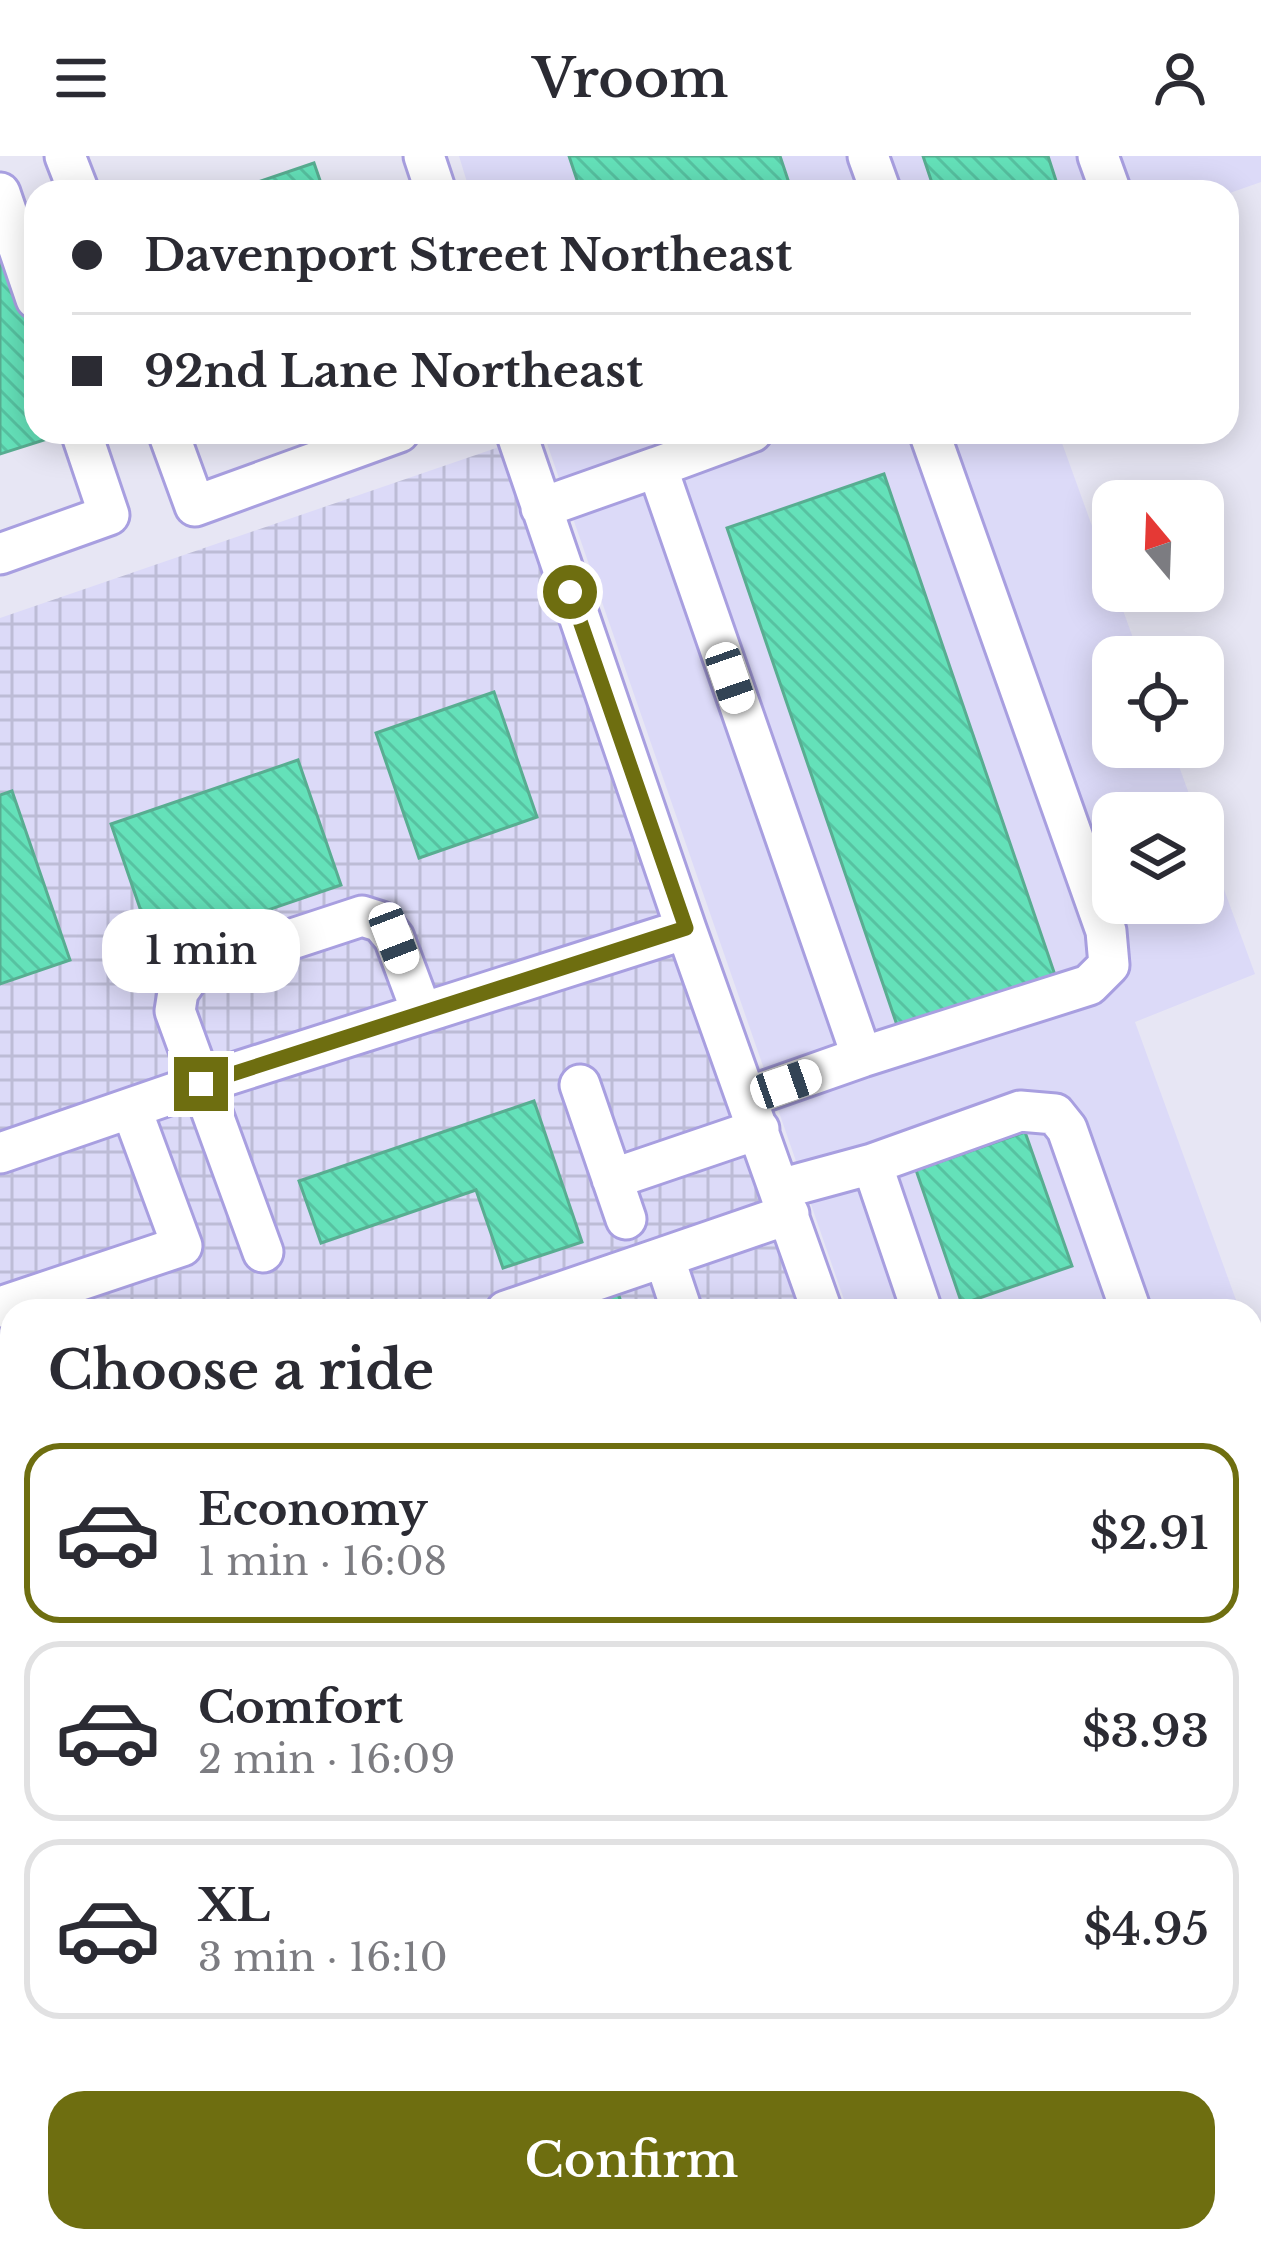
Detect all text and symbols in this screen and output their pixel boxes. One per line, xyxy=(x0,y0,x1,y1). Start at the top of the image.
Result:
icon: menu xyxy=(48,45,114,111)
text: Vroom xyxy=(532,45,729,112)
icon: person xyxy=(1147,45,1213,111)
text: Davenport Street Northeast xyxy=(144,227,792,283)
text: 92nd Lane Northeast xyxy=(144,343,643,399)
north arrow xyxy=(1092,480,1224,612)
map controls xyxy=(1092,480,1224,924)
route start xyxy=(543,565,597,619)
button: locate xyxy=(1092,636,1224,768)
car xyxy=(701,638,759,718)
button: layers xyxy=(1092,792,1224,924)
car xyxy=(364,898,424,978)
callout: 1 min xyxy=(102,910,300,994)
text: 1 min xyxy=(145,926,257,975)
car xyxy=(746,1055,826,1113)
route end xyxy=(174,1057,228,1111)
text: Choose a ride xyxy=(48,1337,434,1404)
icon: car xyxy=(54,1479,162,1587)
text: Economy xyxy=(198,1481,428,1537)
text: $2.91 xyxy=(1090,1505,1209,1561)
text: 1 min · 16:08 xyxy=(198,1537,447,1586)
icon: car xyxy=(54,1677,162,1785)
text: Comfort xyxy=(198,1679,403,1735)
text: $3.93 xyxy=(1082,1703,1209,1759)
text: 2 min · 16:09 xyxy=(198,1735,455,1784)
icon: car xyxy=(54,1875,162,1983)
text: XL xyxy=(198,1877,270,1933)
text: $4.95 xyxy=(1084,1901,1209,1957)
text: 3 min · 16:10 xyxy=(198,1933,448,1982)
button: Confirm xyxy=(48,2091,1215,2229)

